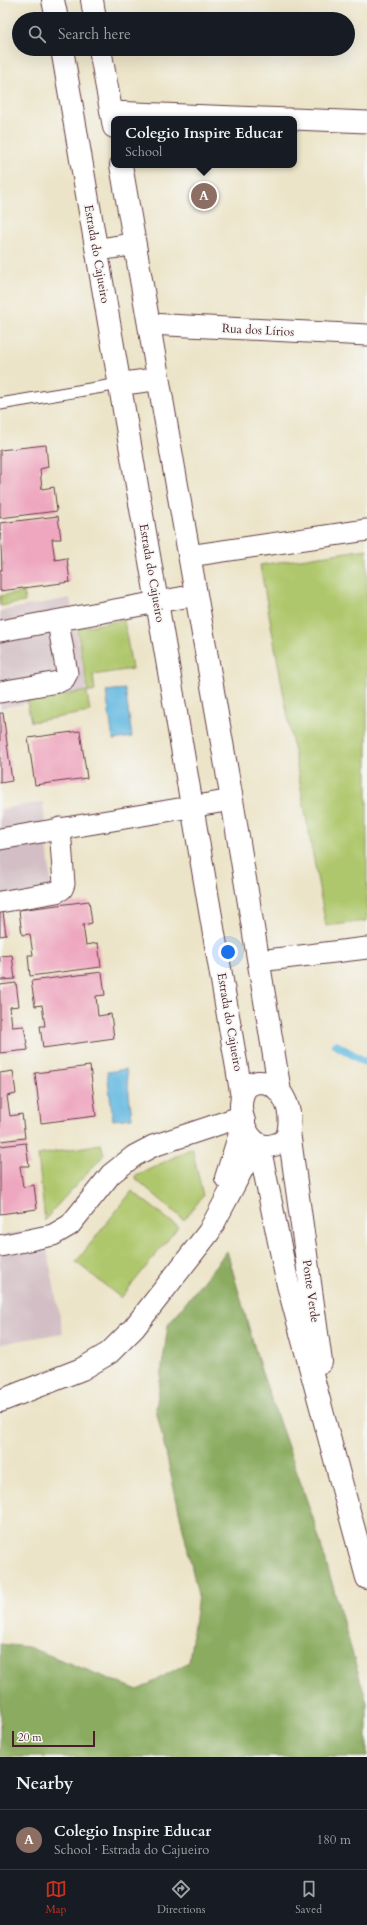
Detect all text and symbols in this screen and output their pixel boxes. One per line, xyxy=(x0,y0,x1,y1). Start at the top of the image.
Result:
search box xyxy=(12,12,355,56)
icon: search xyxy=(26,23,48,45)
text: Search here xyxy=(58,24,131,44)
popup xyxy=(111,116,297,168)
text: Colegio Inspire Educar xyxy=(125,123,283,143)
text: School xyxy=(125,143,162,161)
pin: A xyxy=(191,181,217,211)
street label: Estrada do Cajueiro xyxy=(80,204,114,305)
street label: Rua dos Lírios xyxy=(221,320,295,340)
street label: Estrada do Cajueiro xyxy=(135,523,169,624)
your location xyxy=(218,942,238,962)
street label: Estrada do Cajueiro xyxy=(213,972,247,1073)
street label: Ponte Verde xyxy=(299,1259,323,1323)
scale bar xyxy=(12,1729,95,1748)
text: 20 m xyxy=(18,1730,42,1745)
text: Nearby xyxy=(16,1772,73,1795)
text: Colegio Inspire Educar xyxy=(54,1821,211,1841)
text: A xyxy=(24,1831,34,1849)
text: 180 m xyxy=(317,1831,351,1849)
text: School · Estrada do Cajueiro xyxy=(54,1841,209,1859)
tab: Map xyxy=(45,1878,67,1917)
tab: Directions xyxy=(157,1878,205,1917)
tab: Saved xyxy=(295,1878,322,1917)

